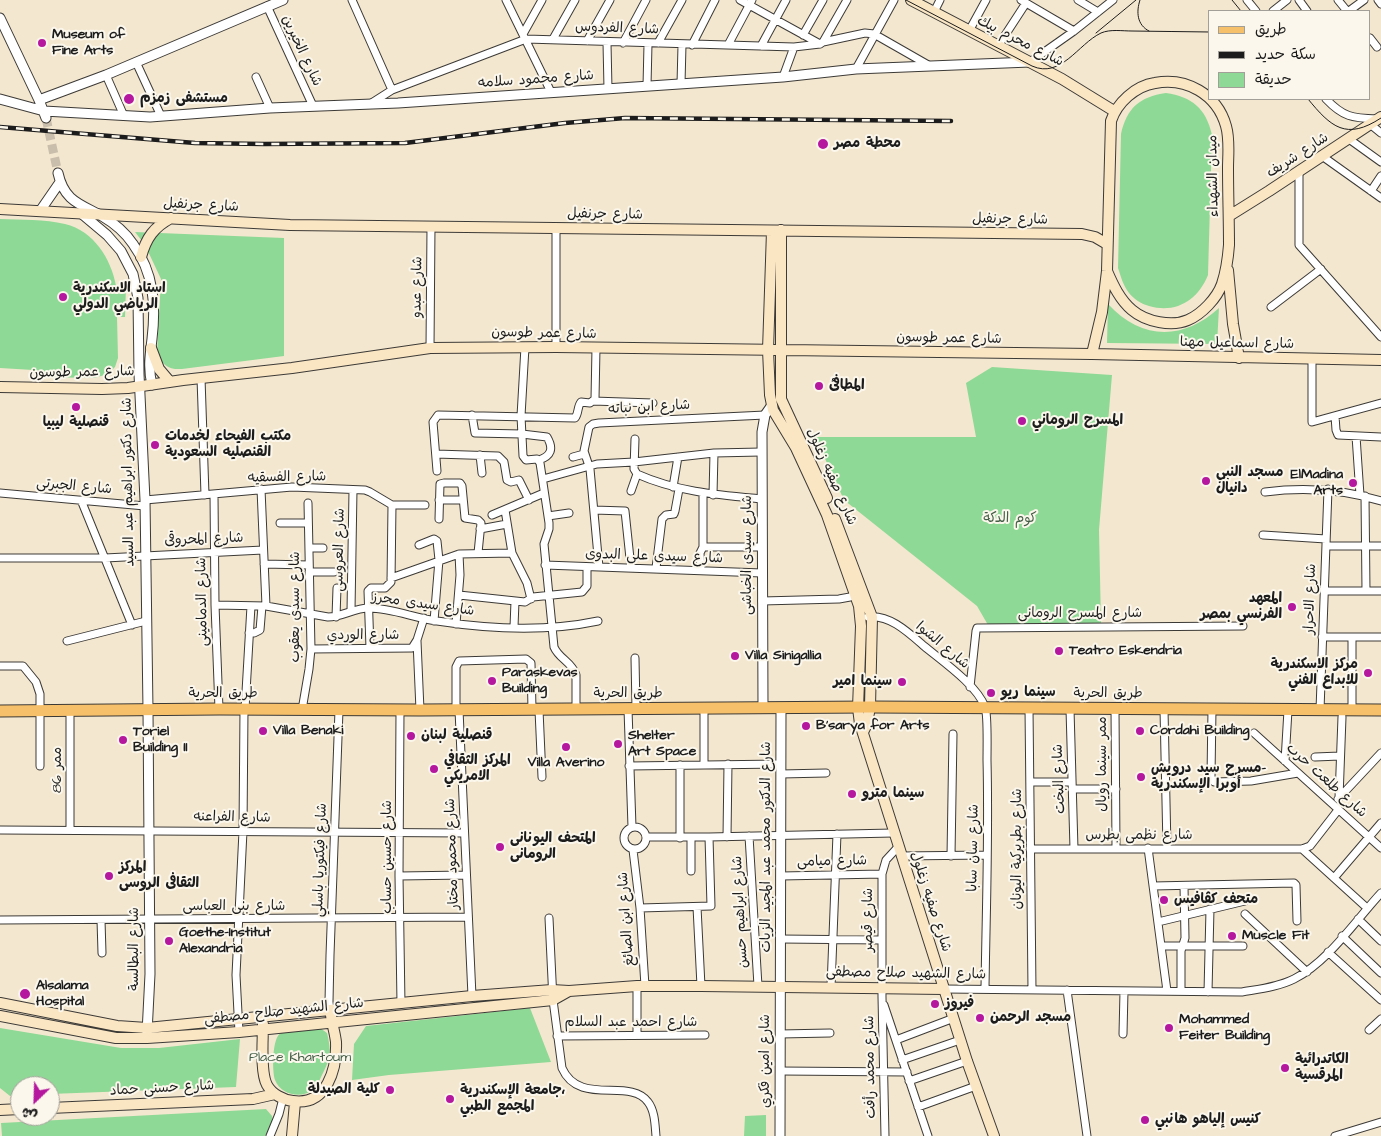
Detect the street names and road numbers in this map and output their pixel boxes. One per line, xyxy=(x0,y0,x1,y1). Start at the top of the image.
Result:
street label: شارع الخيرين xyxy=(277,13,325,89)
street label: شارع محرم بيك xyxy=(974,13,1066,71)
street label: شارع الفردوس xyxy=(575,19,659,39)
street label: شارع محمود سلامه xyxy=(478,68,594,92)
street label: شارع شريف xyxy=(1264,130,1332,182)
street label: ميدان الشهداء xyxy=(1205,135,1223,217)
street label: شارع جرنفيل xyxy=(163,196,239,216)
street label: شارع جرنفيل xyxy=(567,206,643,224)
street label: شارع جرنفيل xyxy=(972,211,1048,229)
street label: شارع عبدو xyxy=(409,256,427,318)
street label: شارع عمر طوسون xyxy=(491,325,597,343)
street label: شارع عمر طوسون xyxy=(896,330,1002,348)
street label: شارع اسماعيل مهنا xyxy=(1180,335,1294,353)
street label: شارع عمر طوسون xyxy=(29,364,135,382)
street label: شارع دكتور ابراهيم عبد السيد xyxy=(119,397,139,567)
street label: شارع ابن نباته xyxy=(607,397,691,419)
street label: شارع صفيه زغلول xyxy=(802,426,860,528)
street label: شارع الفسقيه xyxy=(248,469,326,487)
street label: شارع الجبرتى xyxy=(36,475,112,499)
street label: شارع سيدى الخباشى xyxy=(740,495,756,615)
street label: شارع العروسى xyxy=(331,508,349,592)
street label: شارع المحروقى xyxy=(164,530,244,550)
street label: شارع سيدى على البدوى xyxy=(585,546,723,568)
street label: شارع سيدى يعقوب xyxy=(288,551,304,663)
street label: شارع الدمامينى xyxy=(194,557,212,647)
street label: شارع الاحرار xyxy=(1301,563,1321,635)
street label: شارع سيدى محرز xyxy=(371,589,475,621)
street label: شارع المسرح الرومانى xyxy=(1018,606,1142,622)
street label: شارع الشوا xyxy=(912,619,972,673)
street label: شارع الوردي xyxy=(327,628,399,644)
street label: طريق الحرية xyxy=(188,686,258,702)
street label: طريق الحرية xyxy=(593,686,663,702)
street label: طريق الحرية xyxy=(1073,686,1143,702)
street label: ممر سينما رويال xyxy=(1095,716,1111,812)
street label: شارع طلعت حرب xyxy=(1282,740,1370,822)
street label: شارع الدكتور محمد عبد المجيد الزيات xyxy=(759,741,775,953)
street label: شارع البخت xyxy=(1050,744,1070,814)
street label: ممر 86 xyxy=(50,747,66,793)
street label: شارع بطريركية اليونان xyxy=(1010,789,1026,909)
street label: شارع محمود مختار xyxy=(443,798,463,910)
street label: شارع حسين حساب xyxy=(380,800,396,914)
street label: شارع فيكتوريا باسلي xyxy=(311,803,331,917)
street label: شارع سان سابا xyxy=(965,804,983,892)
street label: شارع الفراعنه xyxy=(193,809,271,827)
street label: شارع نظمى بطرس xyxy=(1085,828,1193,844)
street label: شارع صفيه زغلول xyxy=(906,850,954,954)
street label: شارع ميامى xyxy=(797,853,867,871)
street label: شارع ابراهيم حسن xyxy=(730,855,752,969)
street label: شارع ابن الصائغ xyxy=(615,871,639,967)
street label: شارع قيصر xyxy=(861,888,877,952)
street label: شارع بنى العباسى xyxy=(183,899,285,915)
street label: شارع البطالسة xyxy=(127,907,143,991)
street label: شارع الشهيد صلاح مصطفى xyxy=(826,964,986,984)
street label: شارع الشهيد صلاح مصطفى xyxy=(203,995,365,1029)
street label: شارع امين فكري xyxy=(758,1014,774,1108)
street label: شارع احمد عبد السلام xyxy=(565,1015,697,1031)
street label: شارع محمد رأفت xyxy=(862,1015,880,1119)
street label: شارع حسنى حماد xyxy=(109,1078,215,1100)

